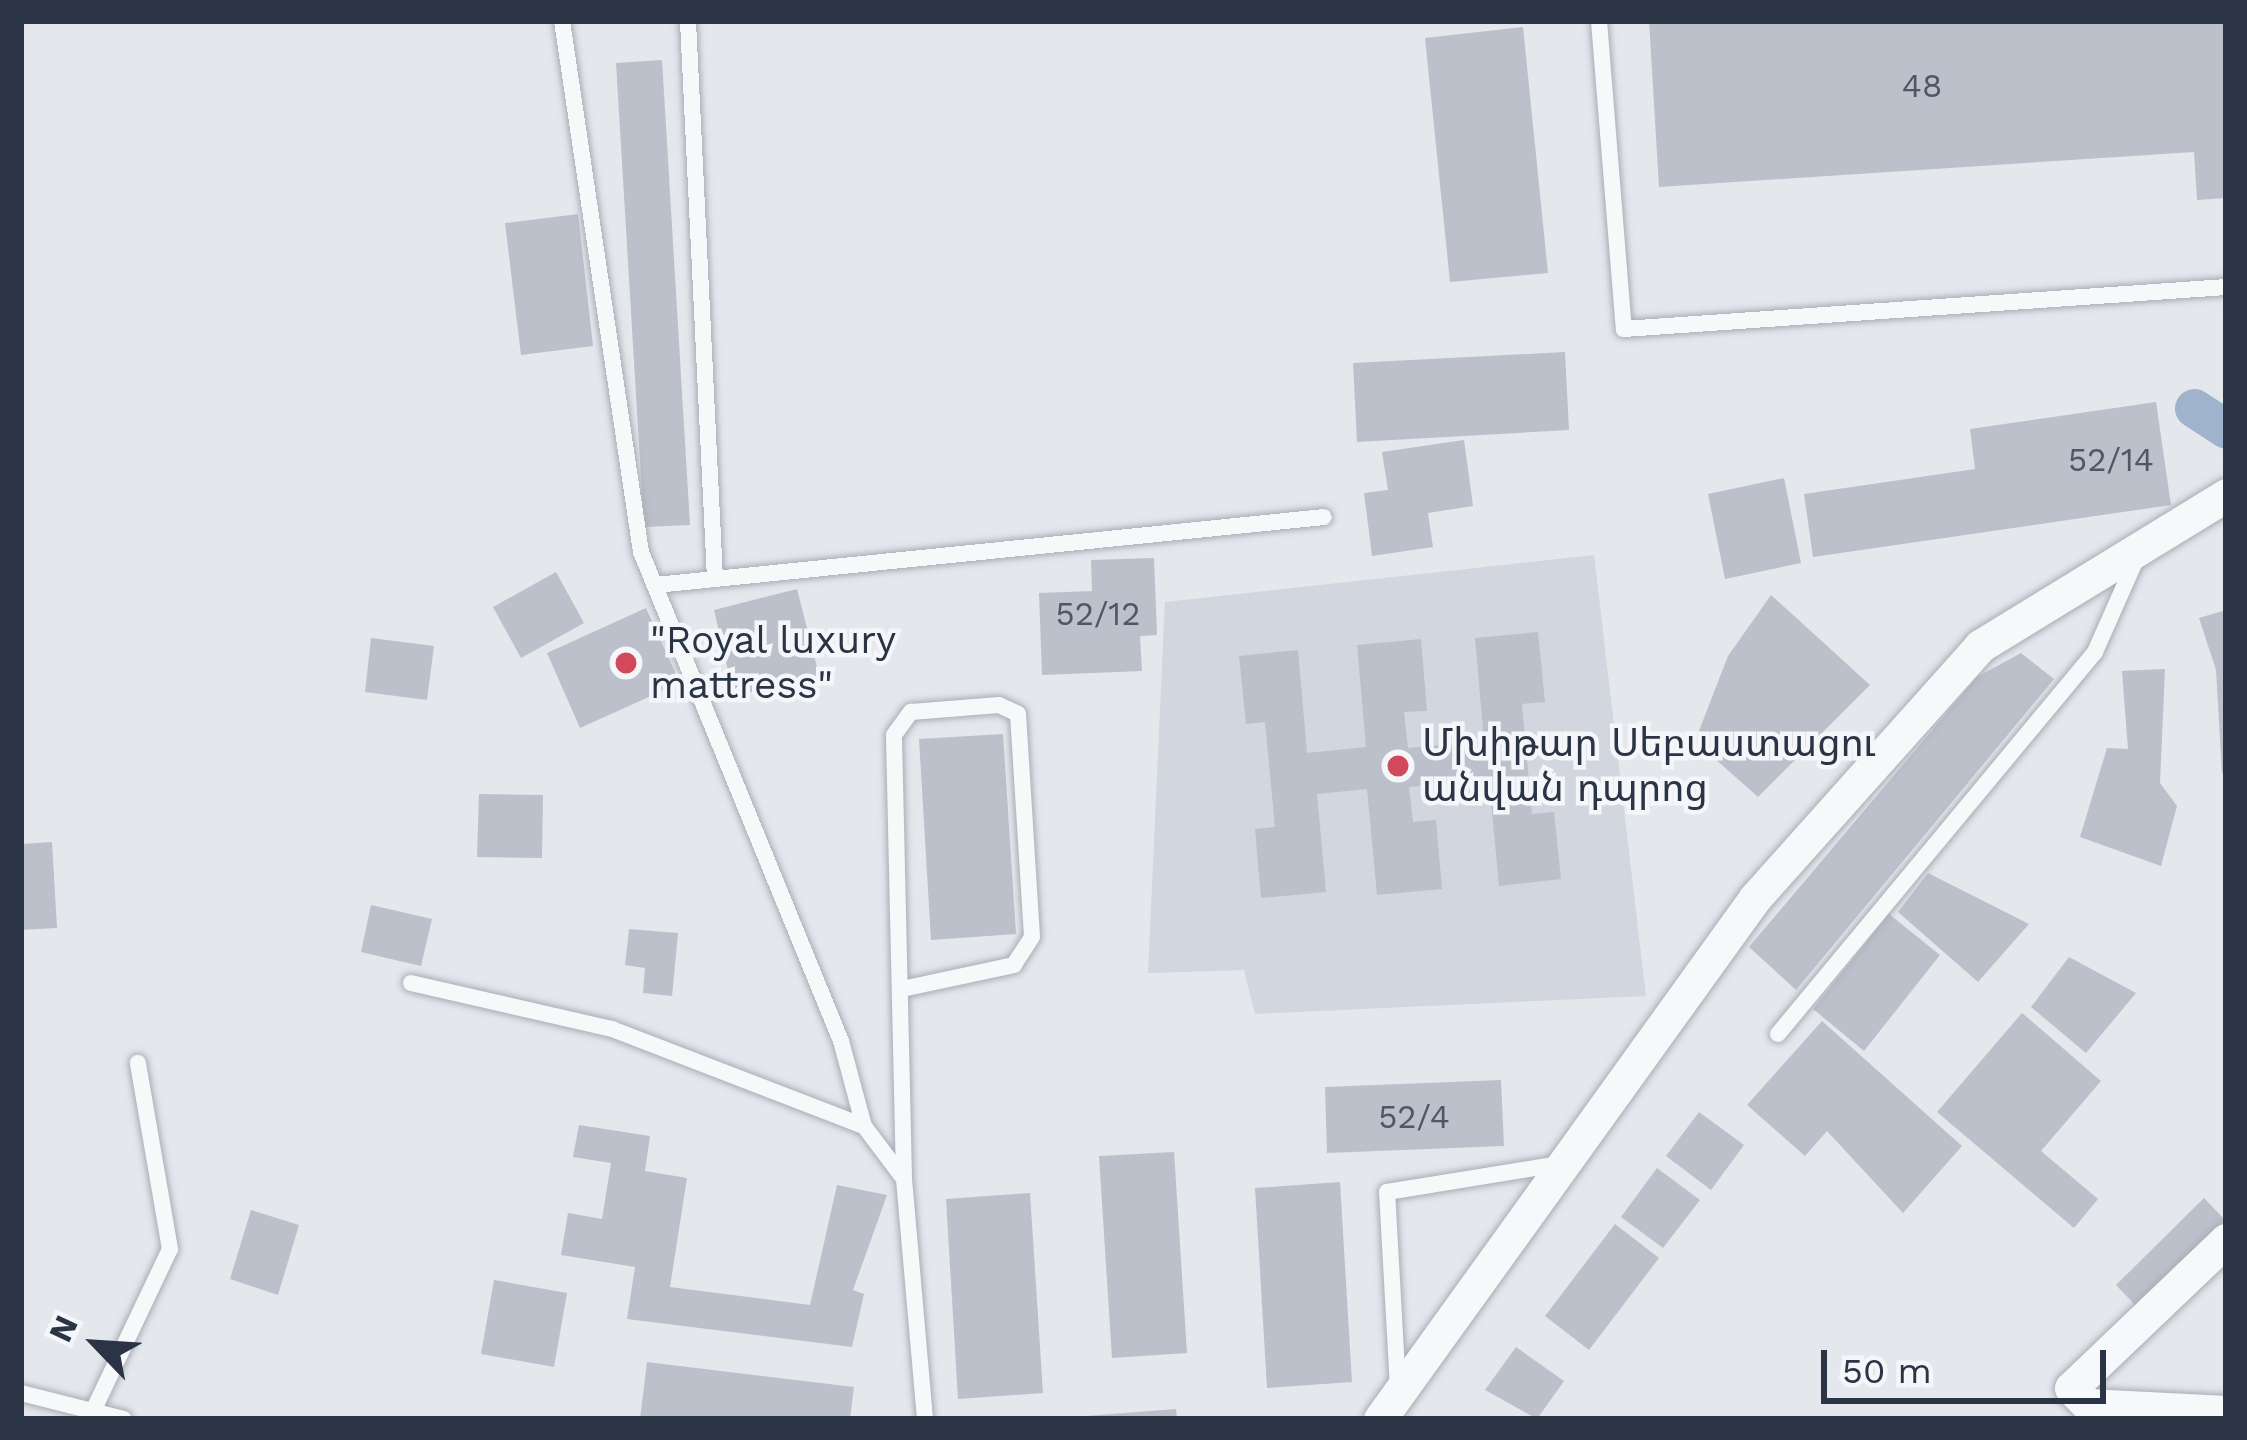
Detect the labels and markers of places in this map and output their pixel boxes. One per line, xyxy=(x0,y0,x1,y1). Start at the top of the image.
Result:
place label: "Royal luxury mattress" xyxy=(650,618,898,709)
marker: "Royal luxury mattress" xyxy=(613,650,639,676)
place label: Մխիթար Սեբաստացու անվան դպրոց xyxy=(1422,721,1876,812)
marker: Մխիթար Սեբաստացու անվան դպրոց xyxy=(1385,753,1411,779)

